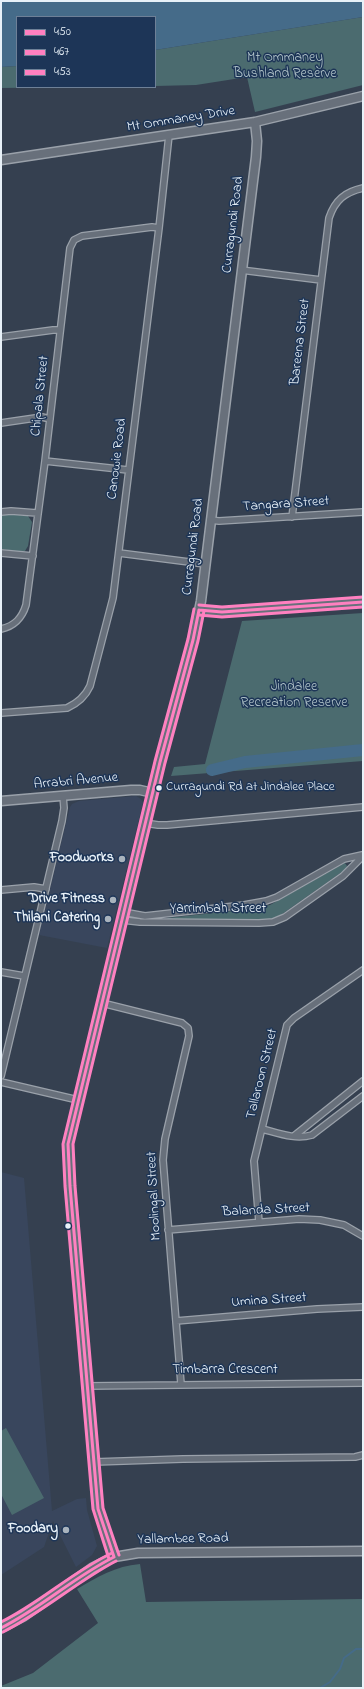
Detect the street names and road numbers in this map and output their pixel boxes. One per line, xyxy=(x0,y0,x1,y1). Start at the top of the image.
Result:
street label: Mt Ommaney Drive xyxy=(126,103,236,137)
street label: Curragundi Road xyxy=(220,176,248,274)
street label: Bareena Street xyxy=(287,298,315,386)
street label: Chipala Street xyxy=(28,355,54,437)
street label: Canowie Road xyxy=(105,418,131,500)
street label: Tangara Street xyxy=(242,494,330,516)
street label: Curragundi Road xyxy=(180,498,208,596)
street label: Arrabri Avenue xyxy=(33,770,119,794)
street label: Yarrimbah Street xyxy=(170,902,266,918)
street label: Tallaroon Street xyxy=(244,1027,282,1121)
street label: Moolingal Street xyxy=(144,1151,166,1241)
street label: Balanda Street xyxy=(222,1200,310,1222)
street label: Umina Street xyxy=(231,1290,307,1312)
street label: Timbarra Crescent xyxy=(172,1363,278,1379)
street label: Yallambee Road xyxy=(137,1531,229,1549)

